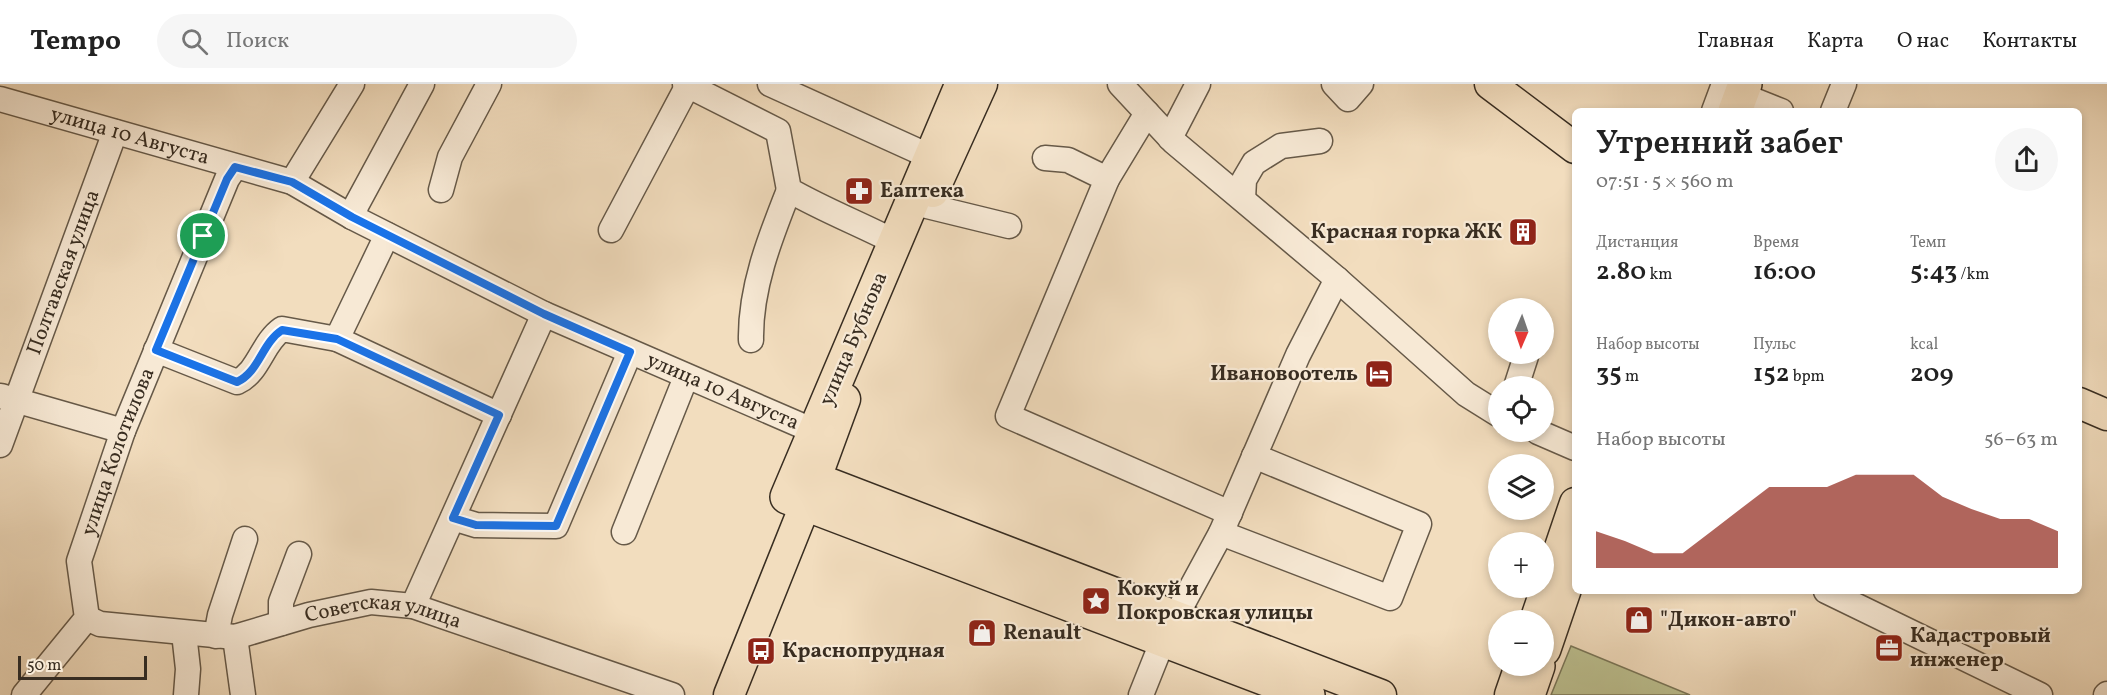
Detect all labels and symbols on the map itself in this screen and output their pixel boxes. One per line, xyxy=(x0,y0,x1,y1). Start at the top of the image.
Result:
street label: улица 10 Августа xyxy=(47,100,213,172)
pharmacy icon: Еаптека xyxy=(843,175,875,207)
place label: Еаптека xyxy=(880,177,964,206)
street label: Полтавская улица xyxy=(20,186,107,359)
pin xyxy=(177,210,228,261)
building icon: Красная горка ЖК xyxy=(1507,216,1539,248)
place label: Красная горка ЖК xyxy=(1311,218,1502,247)
street label: улица Бубнова xyxy=(813,267,895,411)
north arrow xyxy=(1488,298,1554,364)
street label: улица 10 Августа xyxy=(642,346,804,437)
hotel icon: Ивановоотель xyxy=(1363,358,1395,390)
place label: Ивановоотель xyxy=(1210,360,1358,389)
street label: улица Колотилова xyxy=(74,363,162,540)
place label: Кокуй и Покровская улицы xyxy=(1117,575,1313,628)
place icon: Кокуй и Покровская улицы xyxy=(1080,585,1112,617)
street label: Советская улица xyxy=(302,587,465,636)
shop icon: "Дикон-авто" xyxy=(1623,604,1655,636)
place label: "Дикон-авто" xyxy=(1660,606,1797,635)
shop icon: Renault xyxy=(966,617,998,649)
place label: Renault xyxy=(1003,619,1081,648)
place label: Кадастровый инженер xyxy=(1910,622,2051,675)
office icon: Кадастровый инженер xyxy=(1873,632,1905,664)
bus stop icon: Краснопрудная xyxy=(745,635,777,667)
place label: Краснопрудная xyxy=(782,637,945,666)
scale bar xyxy=(18,653,147,680)

